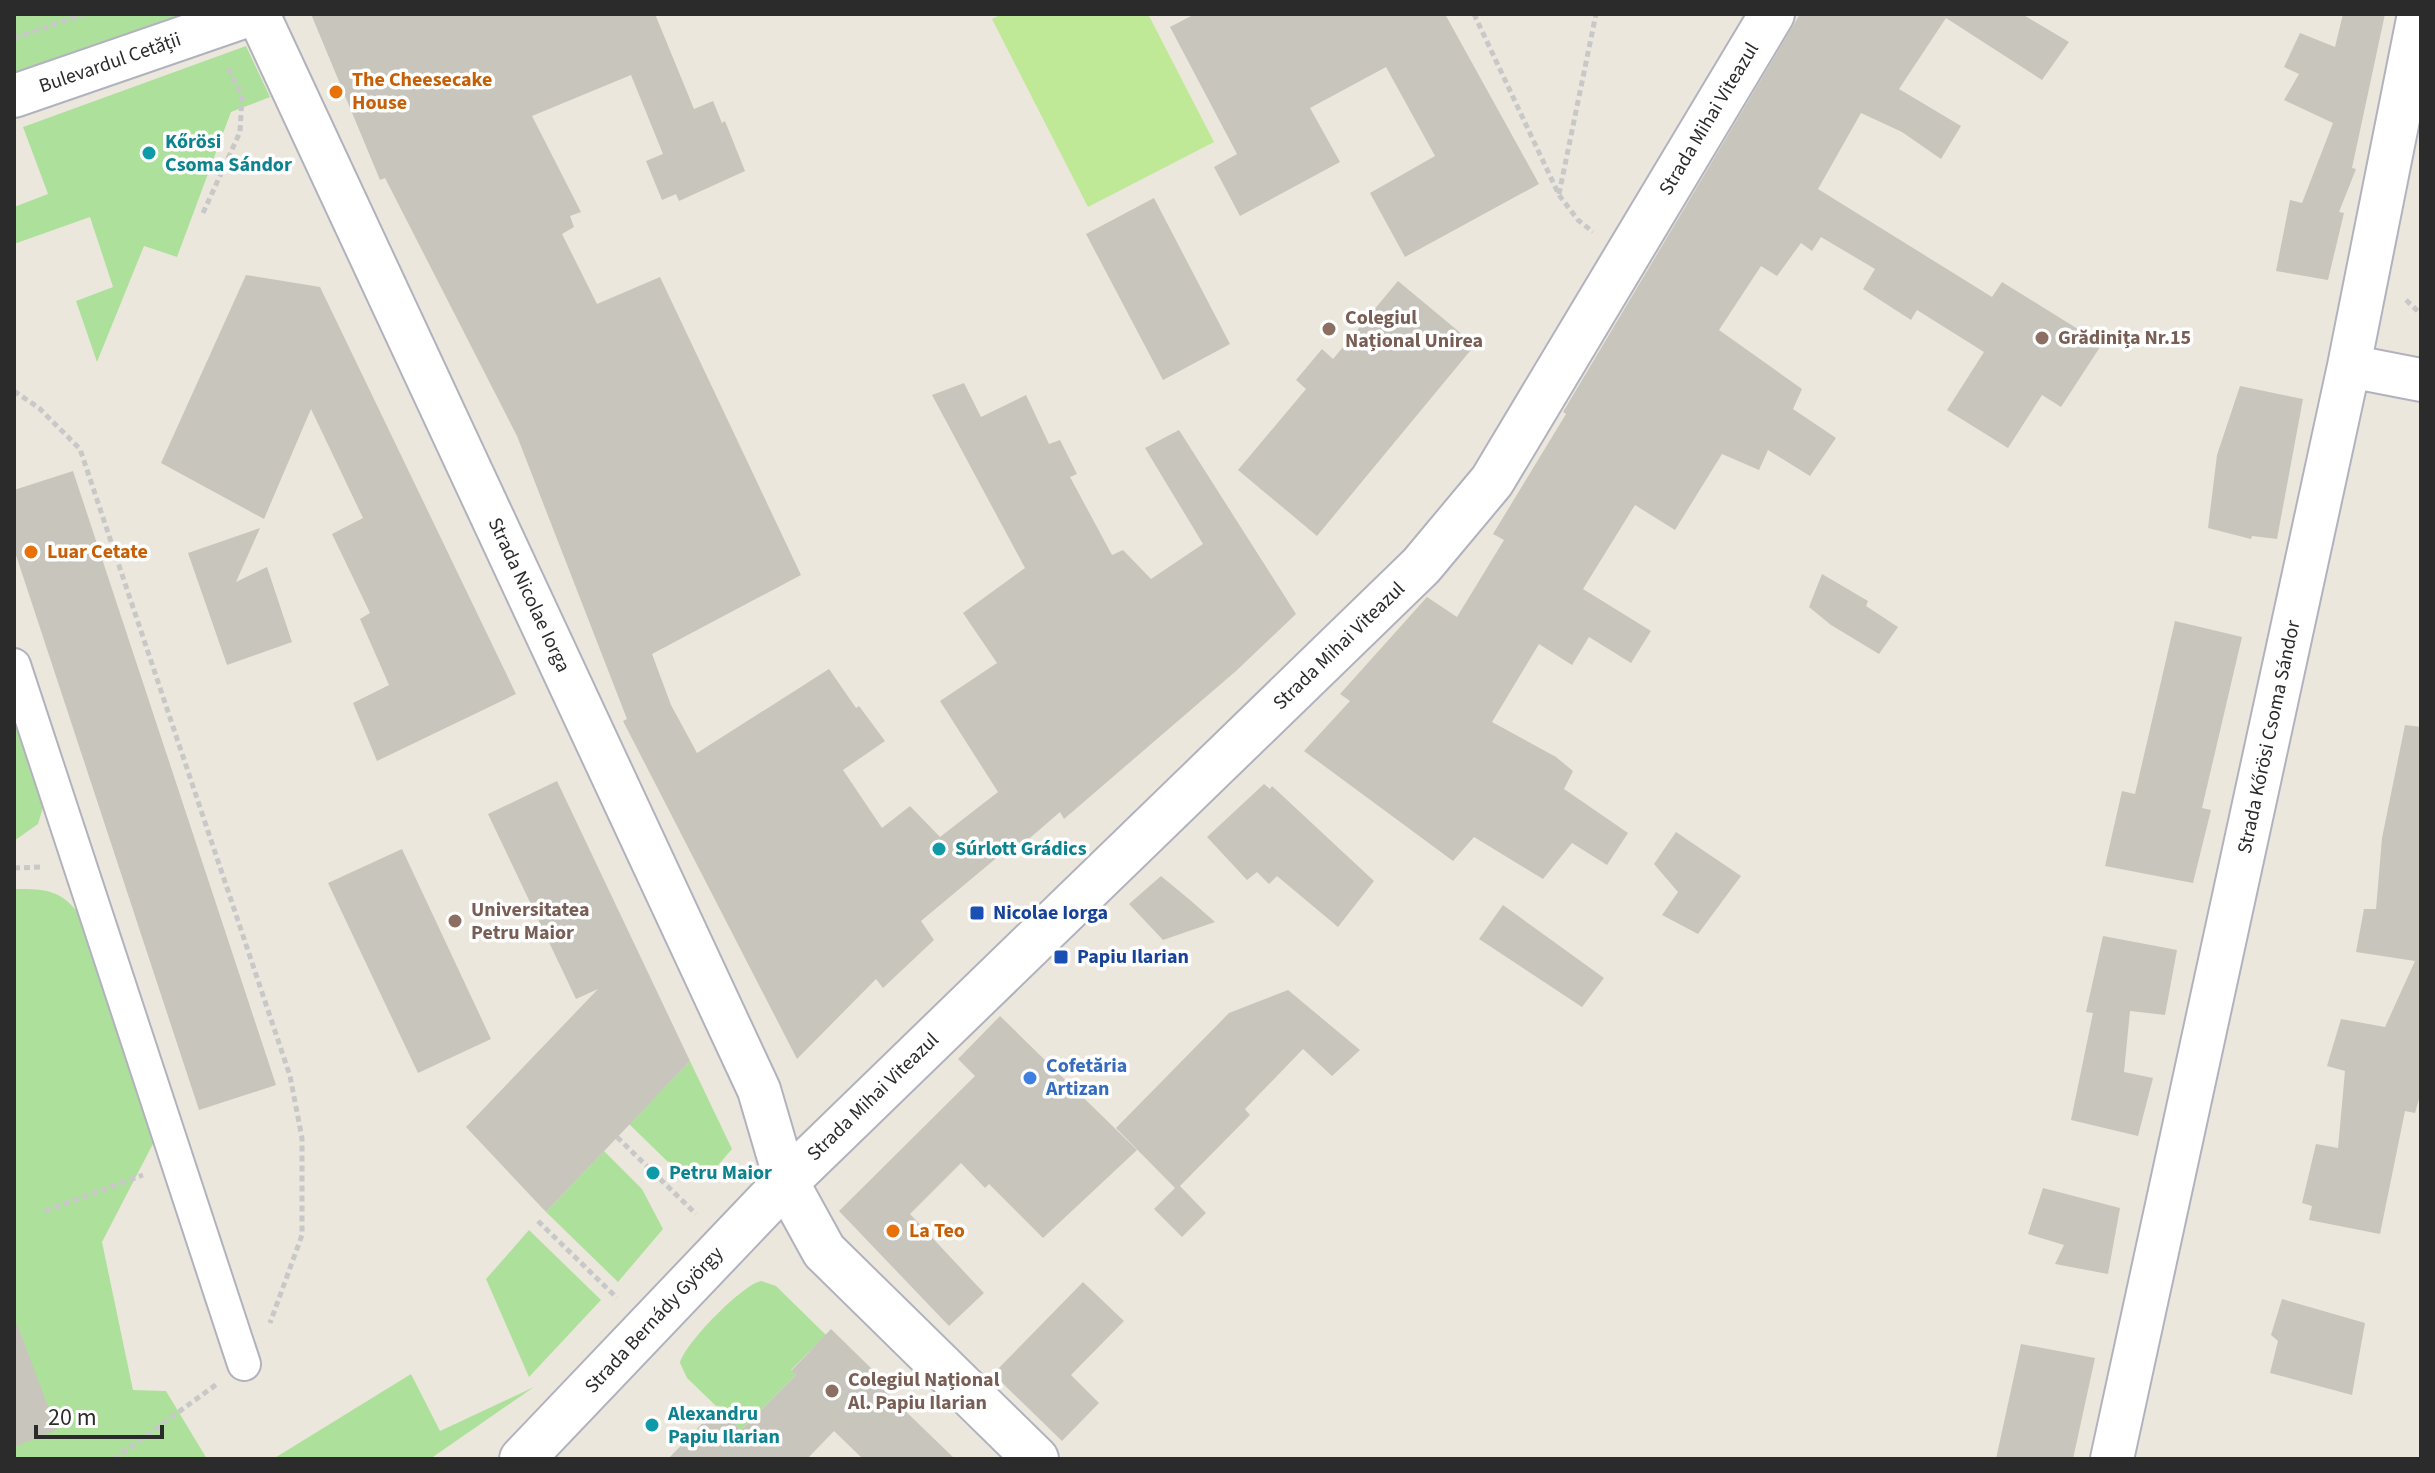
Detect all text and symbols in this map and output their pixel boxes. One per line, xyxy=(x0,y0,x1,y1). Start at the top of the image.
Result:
street label: Bulevardul Cetății xyxy=(35,26,185,100)
street label: Strada Mihai Viteazul xyxy=(1652,37,1766,201)
place label: The Cheesecake House xyxy=(352,66,492,117)
marker: The Cheesecake House xyxy=(327,83,345,101)
place label: Kőrösi Csoma Sándor xyxy=(165,128,292,179)
marker: Kőrösi Csoma Sándor xyxy=(140,144,158,162)
place label: Colegiul Național Unirea xyxy=(1345,304,1483,355)
marker: Colegiul Național Unirea xyxy=(1320,320,1338,338)
place label: Grădinița Nr.15 xyxy=(2058,324,2191,352)
marker: Grădinița Nr.15 xyxy=(2033,329,2051,347)
street label: Strada Nicolae Iorga xyxy=(481,513,577,677)
place label: Luar Cetate xyxy=(47,538,148,566)
marker: Luar Cetate xyxy=(22,543,40,561)
street label: Strada Mihai Viteazul xyxy=(1267,576,1411,716)
street label: Strada Kőrösi Csoma Sándor xyxy=(2231,618,2307,856)
place label: Súrlott Grádics xyxy=(955,835,1087,863)
marker: Súrlott Grádics xyxy=(930,840,948,858)
place label: Universitatea Petru Maior xyxy=(471,896,590,947)
place label: Nicolae Iorga xyxy=(993,899,1108,927)
marker: Nicolae Iorga xyxy=(968,904,986,922)
marker: Universitatea Petru Maior xyxy=(446,912,464,930)
place label: Papiu Ilarian xyxy=(1077,943,1189,971)
marker: Papiu Ilarian xyxy=(1052,948,1070,966)
street label: Strada Mihai Viteazul xyxy=(801,1027,945,1167)
place label: Cofetăria Artizan xyxy=(1045,1052,1127,1103)
marker: Cofetăria Artizan xyxy=(1021,1069,1039,1087)
place label: Petru Maior xyxy=(669,1159,772,1187)
marker: Petru Maior xyxy=(644,1164,662,1182)
place label: La Teo xyxy=(909,1217,965,1245)
marker: La Teo xyxy=(884,1222,902,1240)
street label: Strada Bernády György xyxy=(578,1240,730,1400)
place label: Colegiul Național Al. Papiu Ilarian xyxy=(847,1366,1000,1417)
marker: Colegiul Național Al. Papiu Ilarian xyxy=(823,1382,841,1400)
scale bar xyxy=(36,1389,162,1439)
text: 20 m xyxy=(48,1400,97,1435)
place label: Alexandru Papiu Ilarian xyxy=(667,1400,780,1451)
marker: Alexandru Papiu Ilarian xyxy=(643,1416,661,1434)

